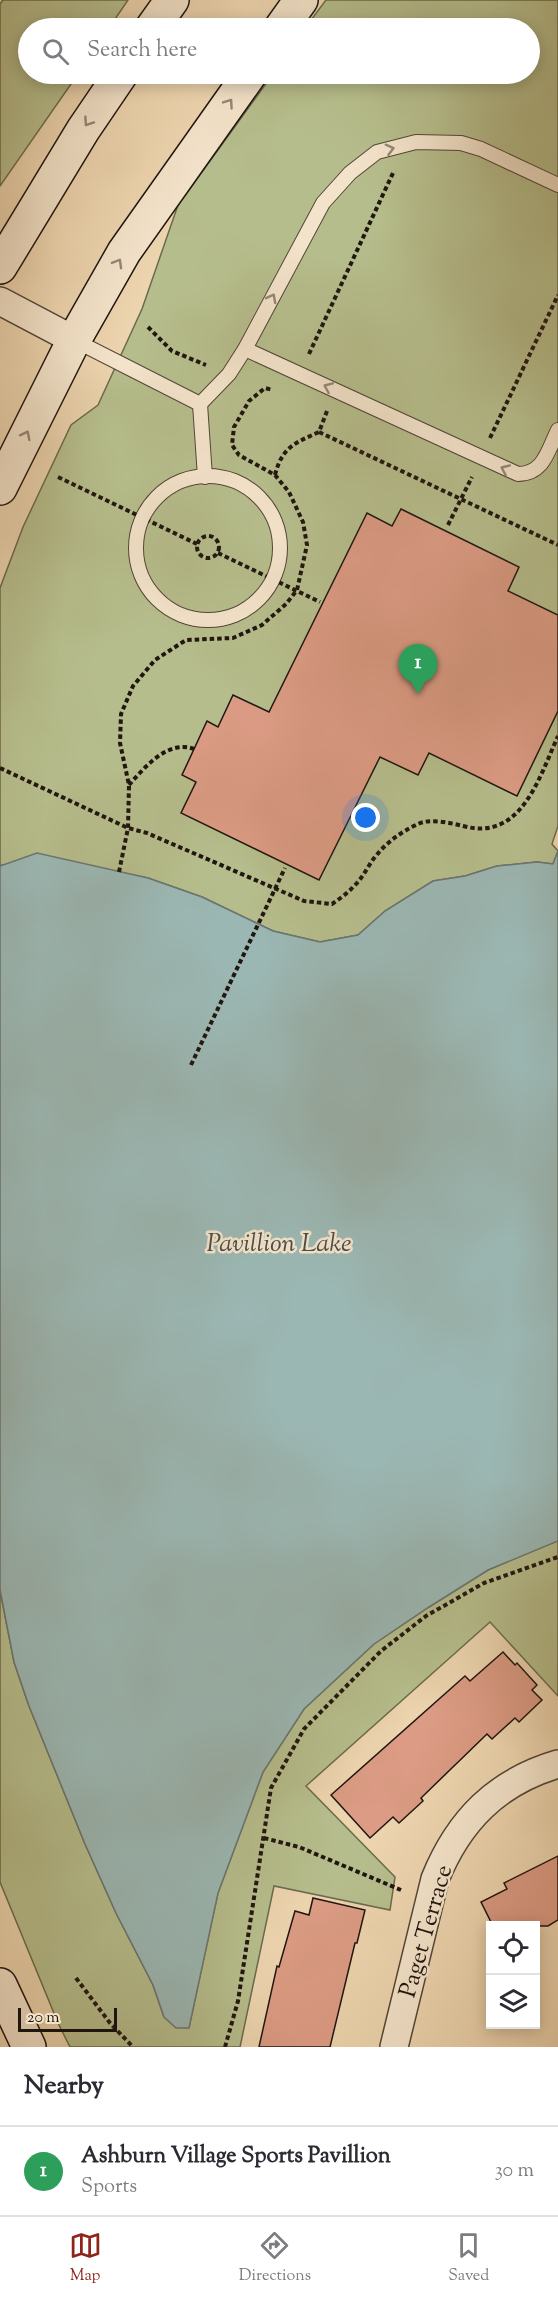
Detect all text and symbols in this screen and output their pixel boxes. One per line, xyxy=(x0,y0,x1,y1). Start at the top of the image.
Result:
search box xyxy=(18,18,540,84)
icon: search xyxy=(39,35,72,68)
text: Search here xyxy=(87,35,197,67)
one-way arrow xyxy=(222,99,233,110)
one-way arrow xyxy=(84,115,95,126)
one-way arrow xyxy=(384,144,394,156)
one-way arrow xyxy=(110,259,122,269)
one-way arrow xyxy=(265,293,277,304)
one-way arrow xyxy=(324,383,335,395)
one-way arrow xyxy=(18,431,30,442)
one-way arrow xyxy=(501,464,512,476)
pin: 1 xyxy=(398,644,438,694)
your location xyxy=(351,803,380,832)
water label: Pavillion Lake xyxy=(207,1226,351,1263)
street label: Paget Terrace xyxy=(392,1861,462,2002)
map controls xyxy=(486,1921,540,2029)
button: locate xyxy=(486,1921,540,1975)
button: layers xyxy=(486,1975,540,2029)
scale bar xyxy=(18,2005,117,2032)
text: 20 m xyxy=(27,2007,60,2030)
text: Nearby xyxy=(24,2068,104,2105)
text: Ashburn Village Sports Pavillion xyxy=(81,2141,391,2173)
text: 1 xyxy=(40,2157,47,2186)
text: 30 m xyxy=(495,2157,534,2186)
text: Sports xyxy=(81,2173,137,2202)
tab: Map xyxy=(69,2229,102,2288)
tab: Directions xyxy=(239,2229,311,2288)
tab: Saved xyxy=(448,2229,489,2288)

